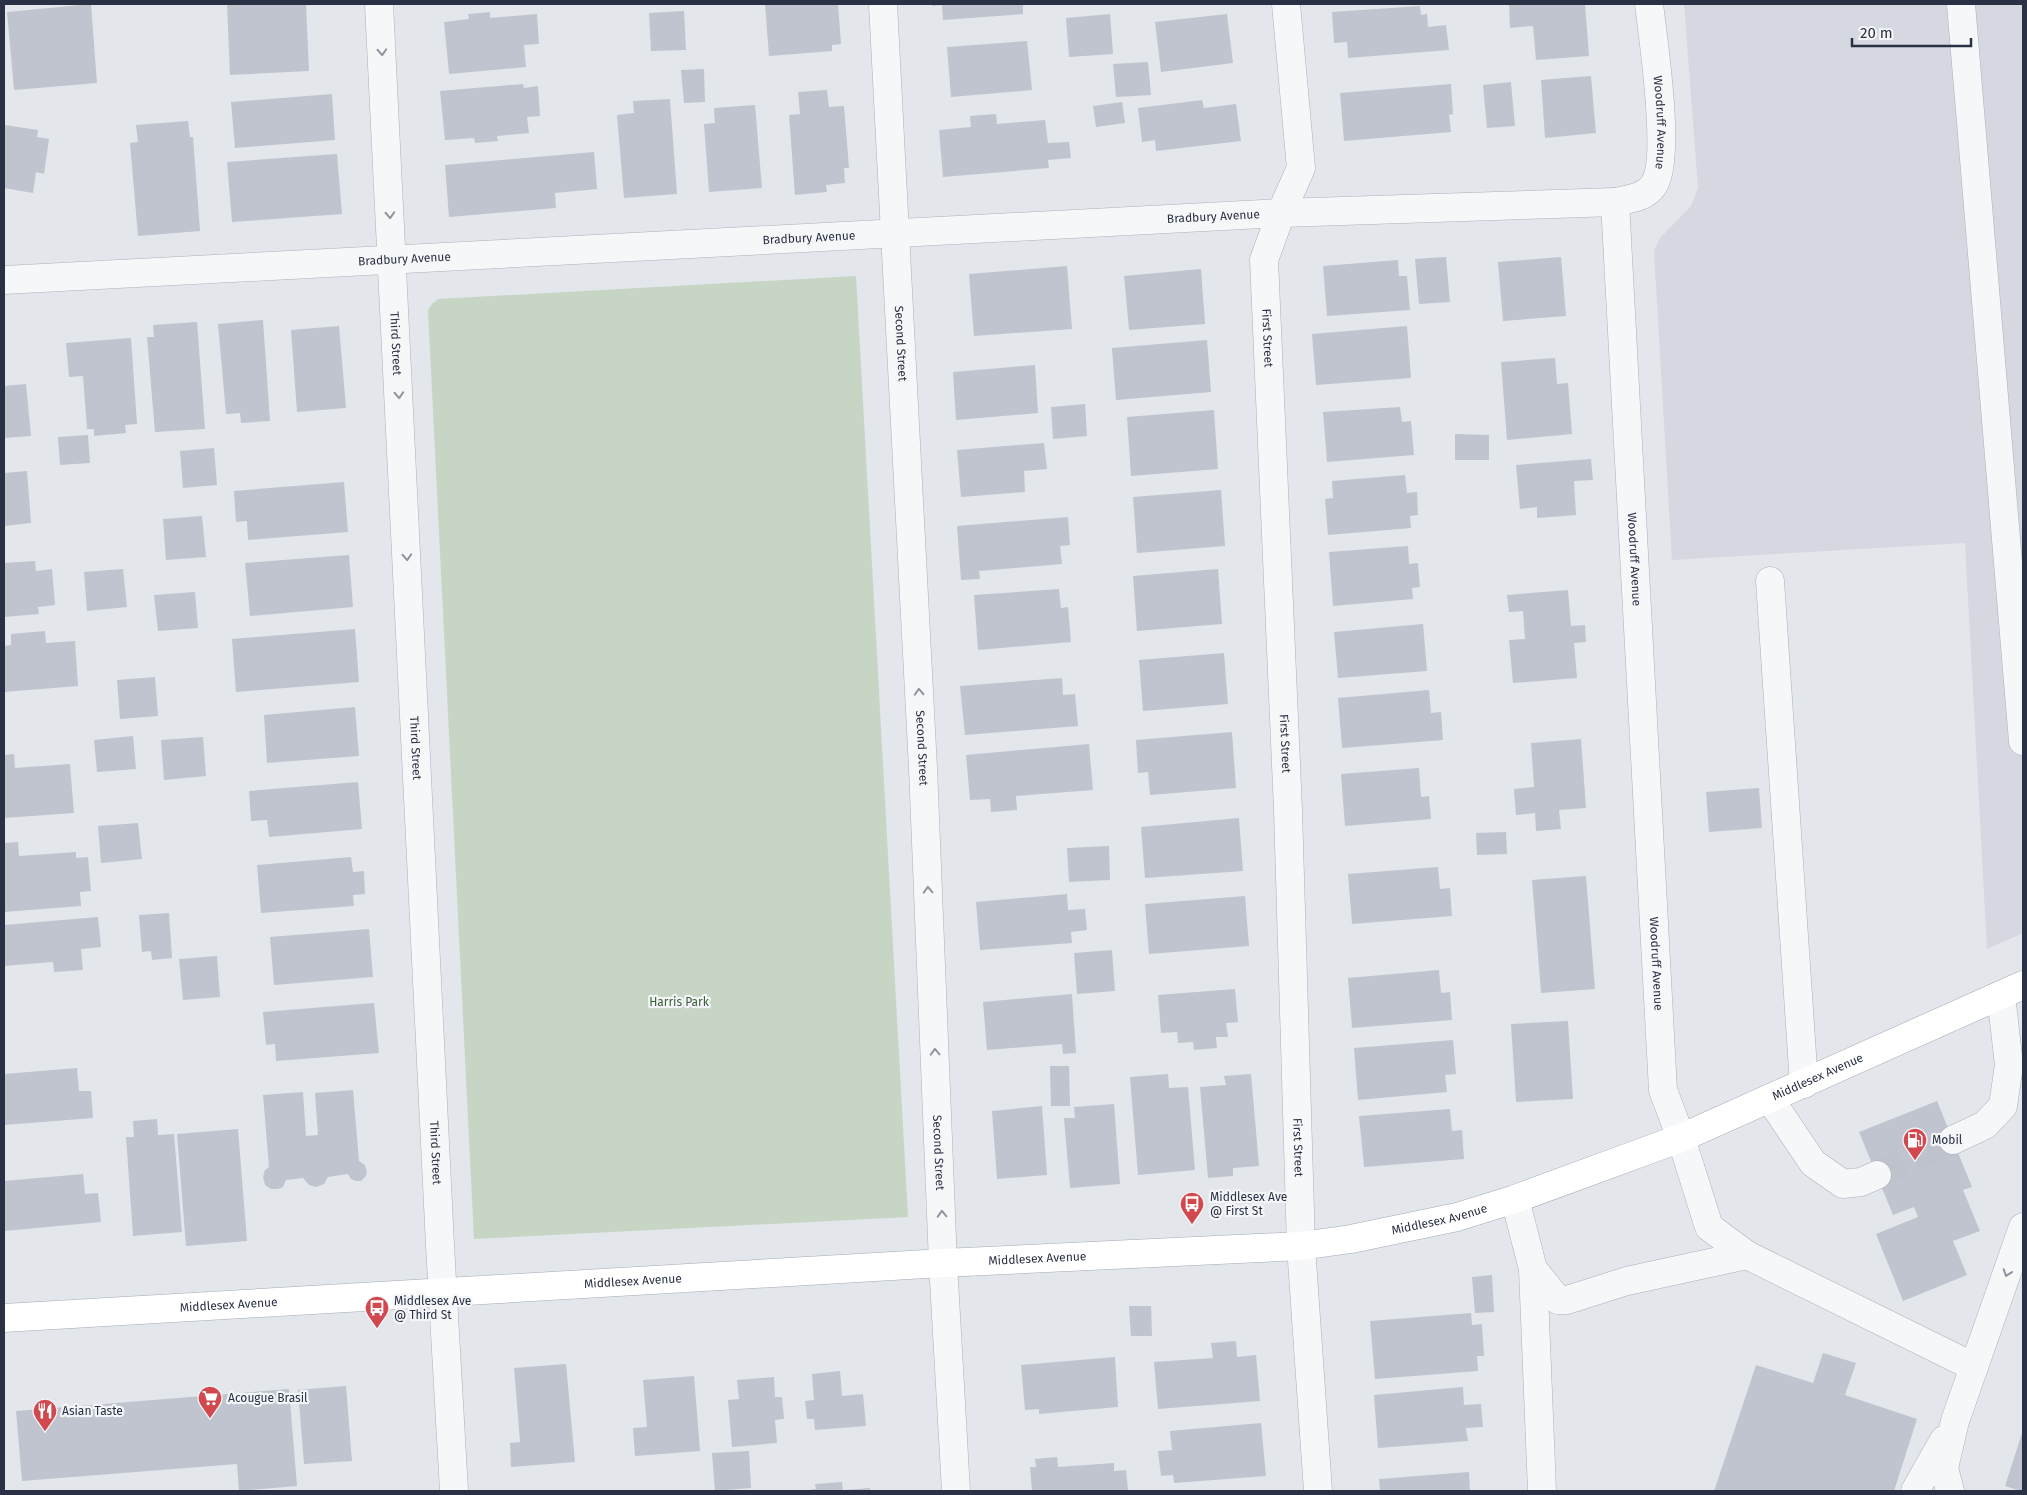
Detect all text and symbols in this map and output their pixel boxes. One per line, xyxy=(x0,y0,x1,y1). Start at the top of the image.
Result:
scale bar xyxy=(1852,15,1971,47)
text: 20 m xyxy=(1860,24,1893,42)
one-way arrow xyxy=(376,49,387,57)
street label: Woodruff Avenue xyxy=(1651,75,1668,170)
street label: Bradbury Avenue xyxy=(1167,207,1260,226)
one-way arrow xyxy=(385,211,396,219)
street label: Bradbury Avenue xyxy=(762,228,856,247)
street label: Bradbury Avenue xyxy=(358,250,451,268)
street label: Second Street xyxy=(892,305,910,382)
street label: First Street xyxy=(1259,308,1276,368)
street label: Third Street xyxy=(387,311,404,377)
one-way arrow xyxy=(393,391,404,399)
street label: Woodruff Avenue xyxy=(1625,512,1644,606)
one-way arrow xyxy=(401,553,412,561)
one-way arrow xyxy=(914,688,925,696)
street label: Second Street xyxy=(913,710,931,787)
street label: First Street xyxy=(1277,714,1293,774)
street label: Third Street xyxy=(407,716,424,781)
one-way arrow xyxy=(923,885,934,893)
street label: Woodruff Avenue xyxy=(1647,916,1666,1011)
park label: Harris Park xyxy=(649,995,710,1009)
one-way arrow xyxy=(930,1048,940,1056)
street label: Middlesex Avenue xyxy=(1770,1050,1865,1103)
street label: Second Street xyxy=(930,1115,947,1191)
street label: First Street xyxy=(1290,1118,1306,1178)
street label: Third Street xyxy=(427,1120,444,1186)
fuel station icon: Mobil xyxy=(1902,1127,1928,1161)
place label: Mobil xyxy=(1932,1133,1963,1147)
place label: Middlesex Ave @ First St xyxy=(1210,1190,1287,1218)
bus stop icon: Middlesex Ave @ First St xyxy=(1179,1191,1205,1225)
street label: Middlesex Avenue xyxy=(1390,1201,1489,1237)
one-way arrow xyxy=(936,1210,947,1218)
street label: Middlesex Avenue xyxy=(988,1249,1087,1268)
one-way arrow xyxy=(2003,1269,2013,1277)
street label: Middlesex Avenue xyxy=(584,1271,682,1291)
place label: Middlesex Ave @ Third St xyxy=(394,1294,471,1322)
street label: Middlesex Avenue xyxy=(179,1295,278,1315)
bus stop icon: Middlesex Ave @ Third St xyxy=(364,1295,390,1329)
supermarket icon: Acougue Brasil xyxy=(197,1385,223,1419)
place label: Acougue Brasil xyxy=(228,1391,308,1405)
restaurant icon: Asian Taste xyxy=(32,1398,58,1432)
place label: Asian Taste xyxy=(62,1404,123,1418)

